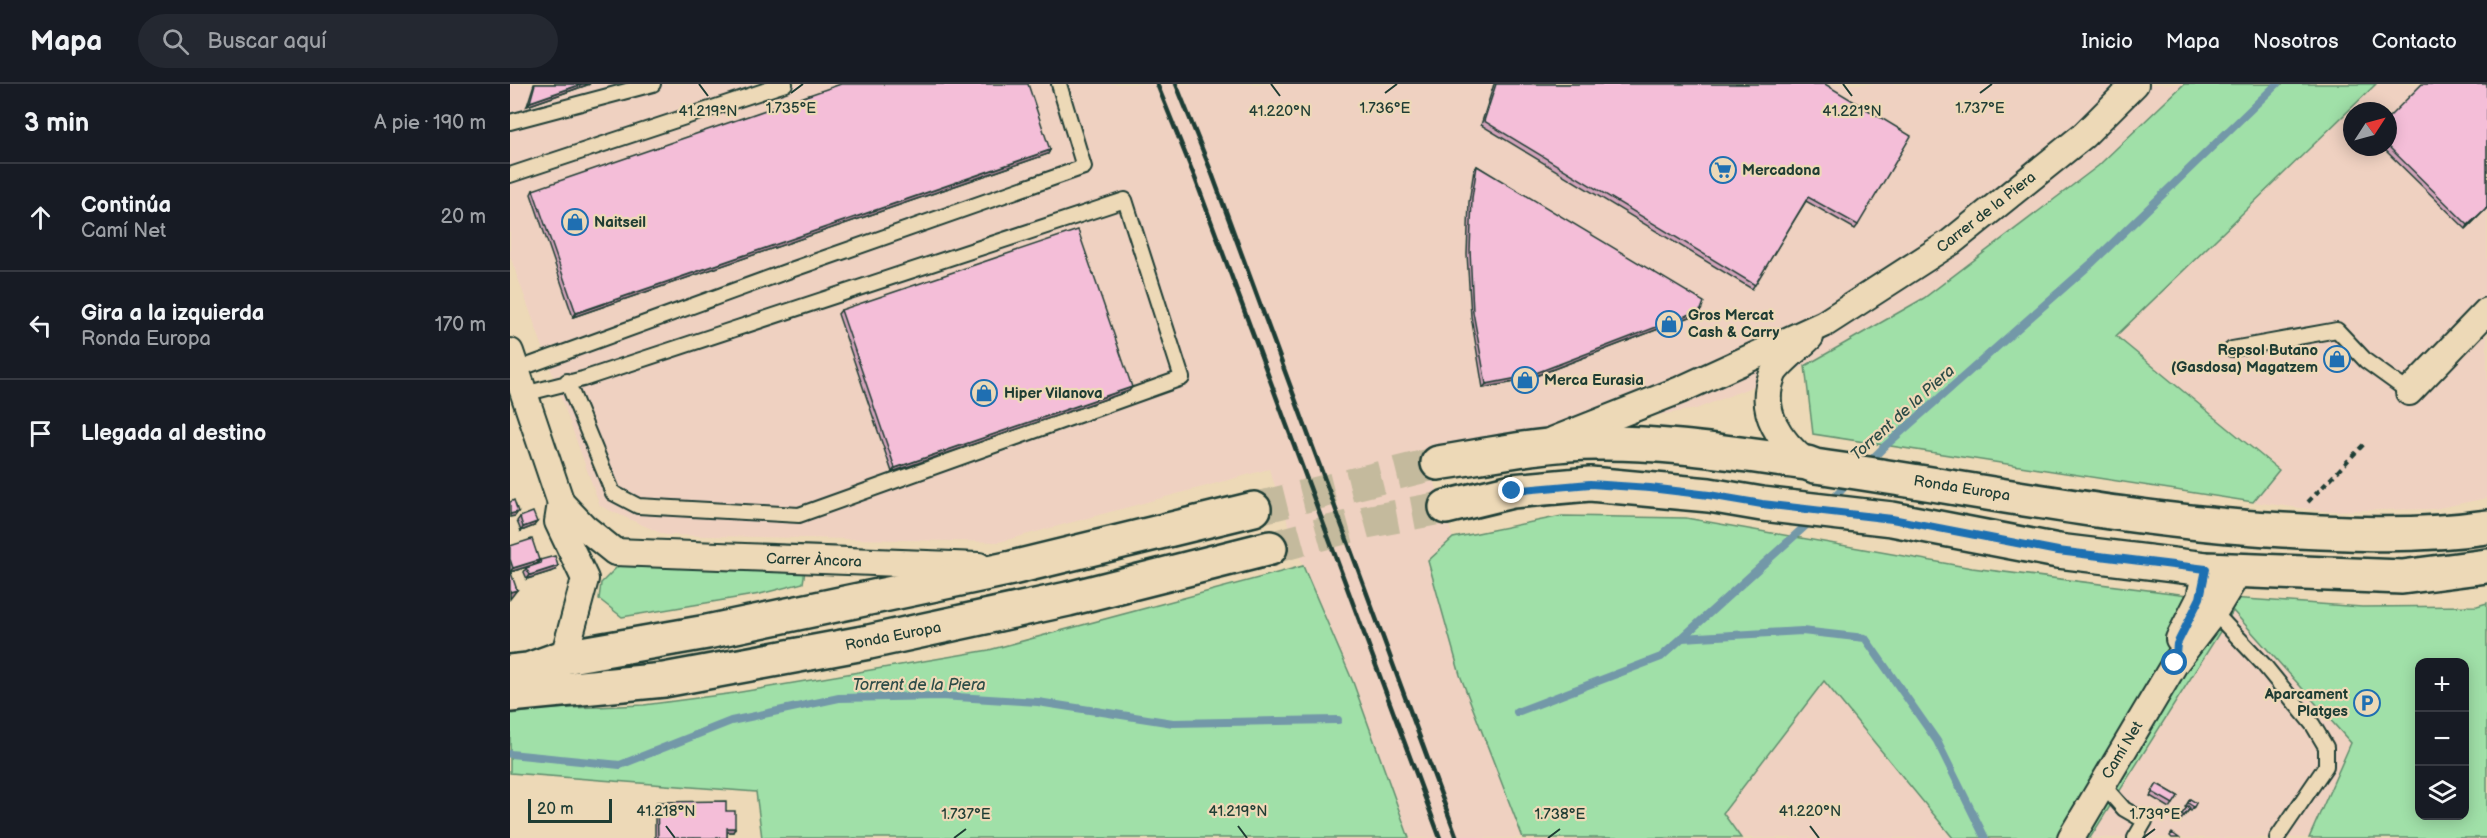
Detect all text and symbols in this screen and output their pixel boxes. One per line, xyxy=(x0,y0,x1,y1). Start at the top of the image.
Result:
search box xyxy=(138,14,558,68)
text: Mapa xyxy=(30,25,102,58)
icon: search xyxy=(159,25,192,58)
text: Buscar aquí xyxy=(207,28,326,55)
text: Inicio xyxy=(2082,29,2133,54)
text: Mapa xyxy=(2166,29,2220,54)
text: Nosotros xyxy=(2253,29,2339,54)
text: Contacto xyxy=(2372,29,2457,54)
text: 1.735°E xyxy=(766,99,816,118)
text: 1.736°E xyxy=(1360,99,1411,118)
text: 1.737°E xyxy=(1955,99,2005,118)
text: 41.219°N xyxy=(678,102,738,121)
text: 41.220°N xyxy=(1249,102,1311,121)
text: 41.221°N xyxy=(1822,102,1882,121)
north arrow xyxy=(2343,102,2397,156)
text: 3 min xyxy=(24,108,89,139)
text: A pie · 190 m xyxy=(374,111,486,135)
supermarket icon: Mercadona xyxy=(1708,155,1738,185)
place label: Mercadona xyxy=(1742,161,1820,180)
street label: Carrer de la Piera xyxy=(1933,168,2040,257)
text: Continúa xyxy=(81,192,171,219)
icon: ahead xyxy=(24,201,57,234)
text: 20 m xyxy=(441,205,486,229)
shop icon: Naitseil xyxy=(560,207,590,237)
place label: Naitseil xyxy=(594,213,646,232)
text: Camí Net xyxy=(81,219,166,243)
text: Gira a la izquierda xyxy=(81,300,265,327)
place label: Gros Mercat Cash & Carry xyxy=(1688,306,1779,342)
icon: left xyxy=(24,309,57,342)
shop icon: Gros Mercat Cash & Carry xyxy=(1654,309,1684,339)
text: 170 m xyxy=(435,313,486,337)
text: Ronda Europa xyxy=(81,327,211,351)
place label: Repsol Butano (Gasdosa) Magatzem xyxy=(2171,341,2318,377)
shop icon: Repsol Butano (Gasdosa) Magatzem xyxy=(2322,344,2352,374)
water label: Torrent de la Piera xyxy=(1847,361,1959,465)
shop icon: Merca Eurasia xyxy=(1510,365,1540,395)
place label: Merca Eurasia xyxy=(1544,371,1644,390)
shop icon: Hiper Vilanova xyxy=(969,378,999,408)
place label: Hiper Vilanova xyxy=(1004,384,1103,403)
icon: arrive xyxy=(24,417,57,450)
text: Llegada al destino xyxy=(81,420,266,447)
street label: Ronda Europa xyxy=(1912,471,2012,505)
route end xyxy=(1498,477,1524,503)
street label: Carrer Àncora xyxy=(766,549,862,572)
street label: Ronda Europa xyxy=(843,618,943,655)
route start xyxy=(2161,649,2187,675)
map controls xyxy=(2415,658,2469,820)
button: + xyxy=(2415,658,2469,712)
water label: Torrent de la Piera xyxy=(852,676,986,695)
place label: Aparcament Platges xyxy=(2264,685,2348,721)
parking icon: Aparcament Platges xyxy=(2352,688,2382,718)
button: − xyxy=(2415,712,2469,766)
street label: Camí Net xyxy=(2098,718,2147,783)
button: layers xyxy=(2415,766,2469,820)
scale bar xyxy=(528,796,612,824)
text: 20 m xyxy=(537,800,573,819)
text: 41.218°N xyxy=(636,802,696,821)
text: 41.219°N xyxy=(1208,802,1268,821)
text: 41.220°N xyxy=(1779,802,1841,821)
text: 1.737°E xyxy=(941,805,991,824)
text: 1.738°E xyxy=(1535,805,1586,824)
text: 1.739°E xyxy=(2130,805,2181,824)

